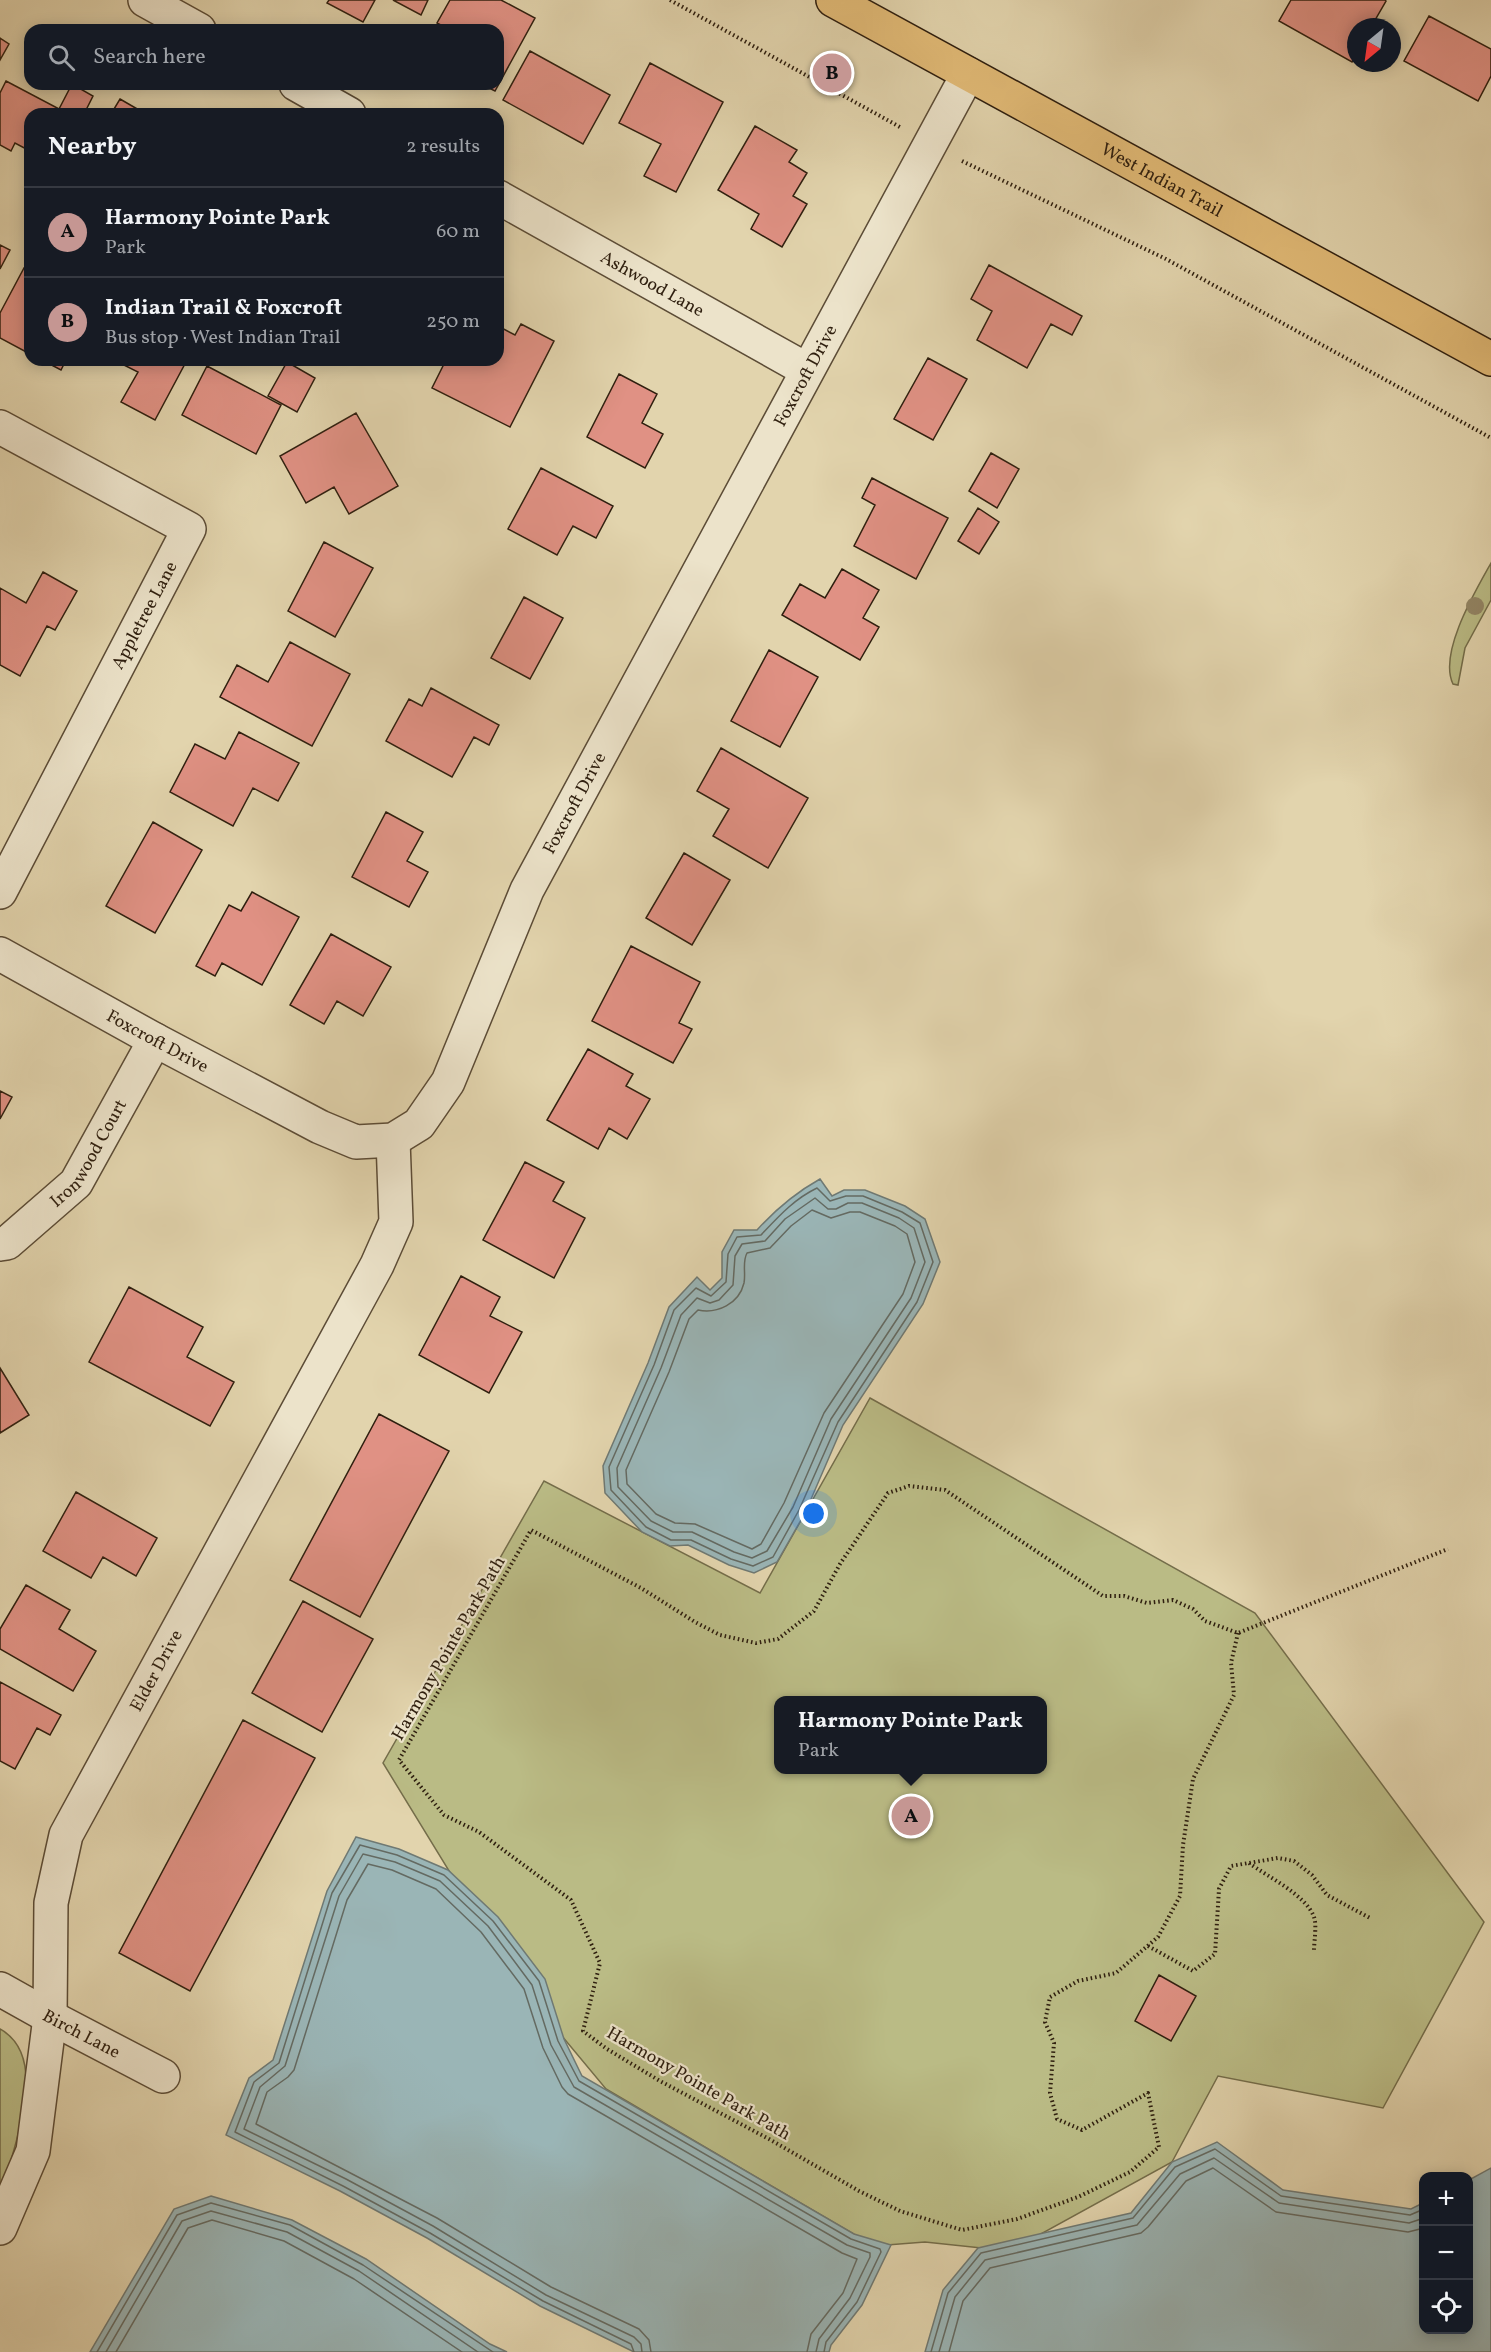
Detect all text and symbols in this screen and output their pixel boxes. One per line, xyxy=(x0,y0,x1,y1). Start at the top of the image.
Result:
north arrow xyxy=(1347,18,1401,72)
search box xyxy=(24,24,504,90)
icon: search xyxy=(45,41,78,74)
text: Search here xyxy=(93,42,206,73)
pin: B xyxy=(812,50,852,96)
text: Nearby xyxy=(48,129,137,165)
text: 2 results xyxy=(406,133,480,161)
street label: West Indian Trail xyxy=(1096,138,1227,224)
text: Harmony Pointe Park xyxy=(105,203,330,234)
text: A xyxy=(60,218,75,246)
text: 60 m xyxy=(436,218,480,246)
text: Park xyxy=(105,234,146,262)
street label: Ashwood Lane xyxy=(595,246,708,324)
text: Indian Trail & Foxcroft xyxy=(105,293,342,324)
text: B xyxy=(61,308,74,336)
text: 250 m xyxy=(426,308,480,336)
street label: Foxcroft Drive xyxy=(769,321,844,432)
text: Bus stop · West Indian Trail xyxy=(105,324,340,352)
street label: Appletree Lane xyxy=(106,557,184,674)
street label: Foxcroft Drive xyxy=(538,748,613,859)
street label: Foxcroft Drive xyxy=(101,1004,212,1080)
street label: Ironwood Court xyxy=(45,1095,134,1214)
your location xyxy=(799,1499,828,1528)
street label: Harmony Pointe Park Path xyxy=(386,1552,513,1746)
street label: Elder Drive xyxy=(125,1626,190,1717)
popup xyxy=(774,1696,1047,1774)
text: Harmony Pointe Park xyxy=(798,1706,1023,1737)
text: Park xyxy=(798,1737,839,1765)
pin: A xyxy=(892,1794,930,1838)
street label: Birch Lane xyxy=(37,2004,124,2065)
street label: Harmony Pointe Park Path xyxy=(601,2021,795,2148)
map controls xyxy=(1419,2172,1473,2334)
button: + xyxy=(1419,2172,1473,2226)
button: − xyxy=(1419,2226,1473,2280)
button: locate xyxy=(1419,2280,1473,2334)

